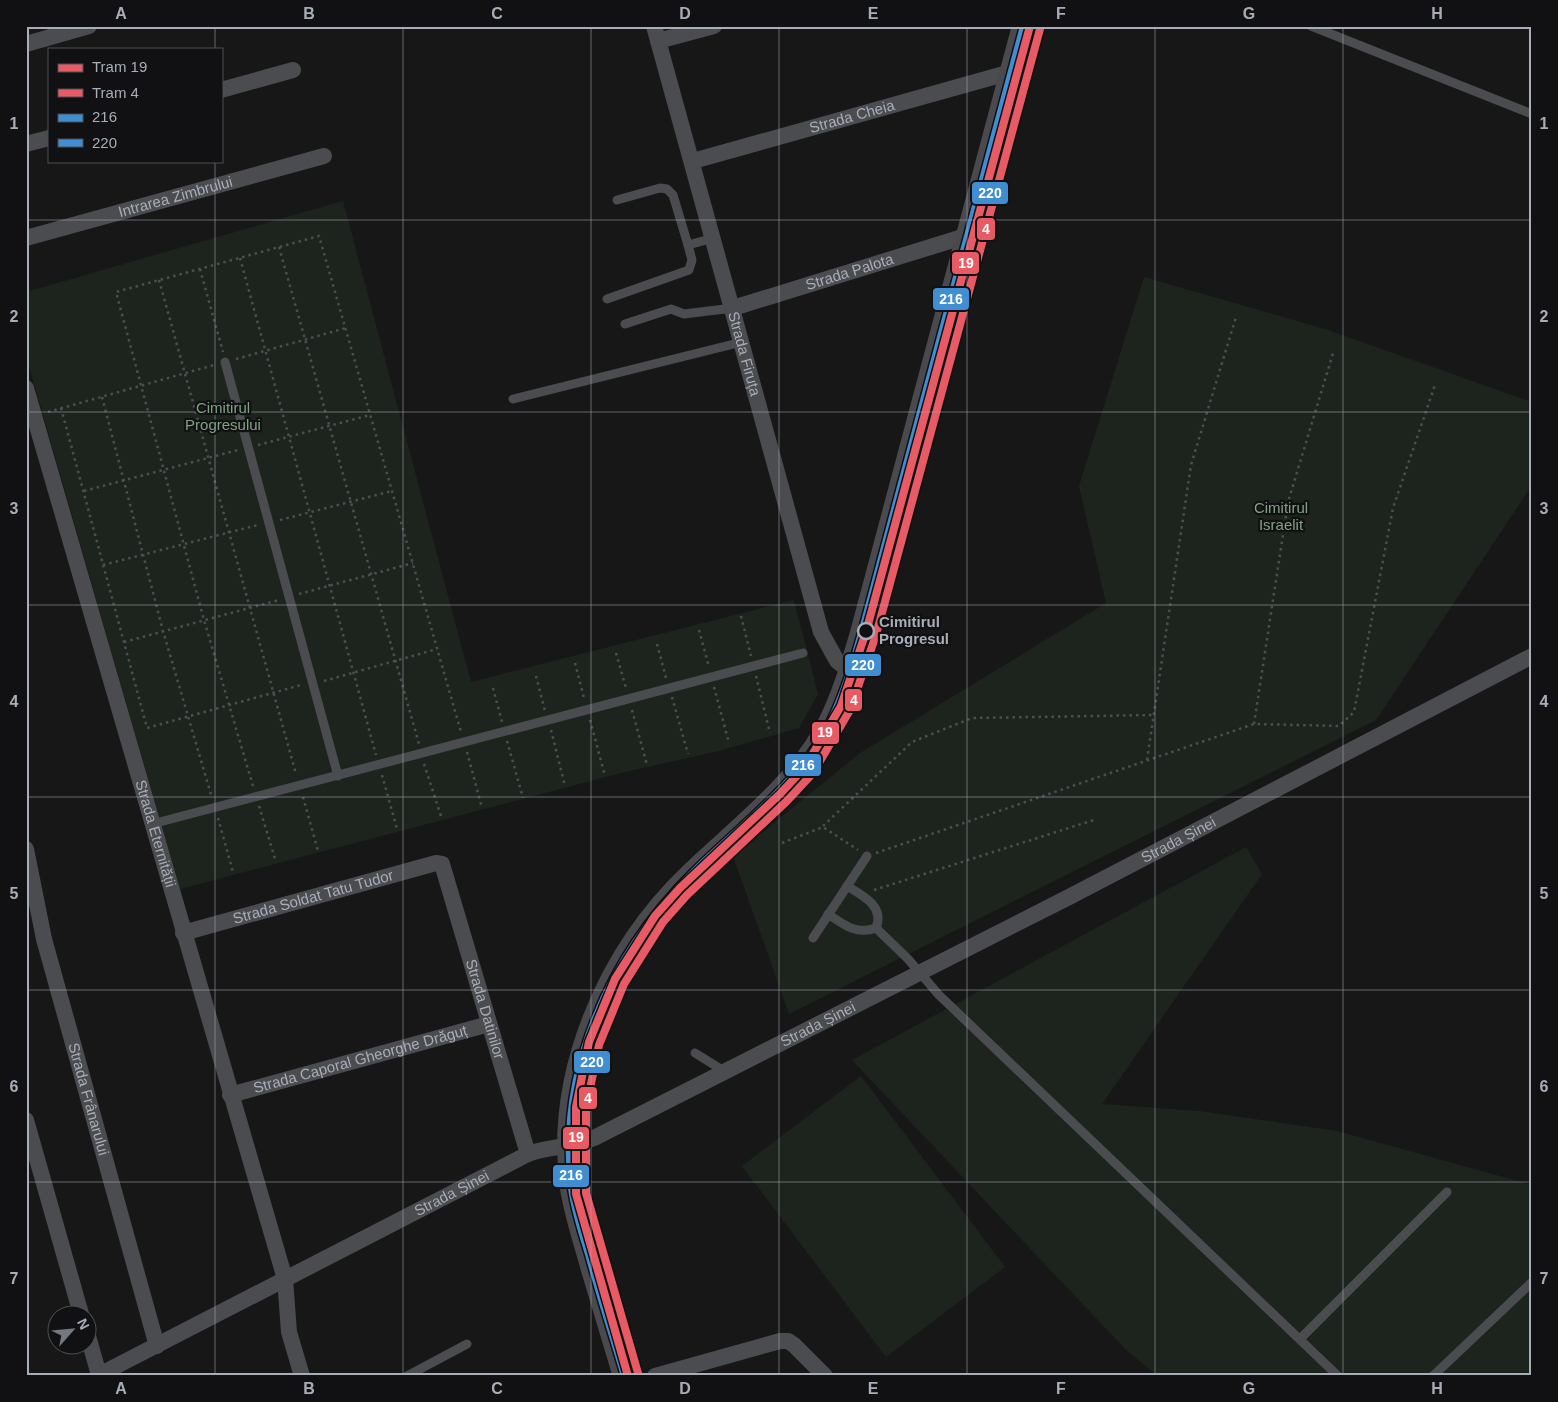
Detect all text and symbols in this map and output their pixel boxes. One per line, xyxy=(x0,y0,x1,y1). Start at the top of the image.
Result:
text: A xyxy=(115,5,127,22)
text: B xyxy=(303,5,315,22)
text: C xyxy=(491,5,503,22)
text: D xyxy=(679,5,691,22)
text: E xyxy=(868,5,879,22)
text: F xyxy=(1056,5,1066,22)
text: G xyxy=(1243,5,1255,22)
text: H xyxy=(1431,5,1443,22)
legend xyxy=(48,48,222,162)
text: Tram 19 xyxy=(92,58,147,75)
text: Tram 4 xyxy=(92,84,139,101)
street label: Strada Cheia xyxy=(807,96,897,136)
text: 216 xyxy=(92,108,117,125)
text: 1 xyxy=(10,115,19,132)
text: 1 xyxy=(1540,115,1549,132)
text: 220 xyxy=(92,134,117,151)
street label: Intrarea Zimbrului xyxy=(116,173,234,220)
line badge: 220 xyxy=(971,181,1009,205)
text: 220 xyxy=(978,185,1002,201)
line badge: 4 xyxy=(976,217,996,241)
text: 4 xyxy=(982,221,990,237)
street label: Strada Palota xyxy=(803,250,896,293)
line badge: 19 xyxy=(951,251,980,275)
text: 19 xyxy=(958,255,974,271)
line badge: 216 xyxy=(932,287,970,311)
text: 216 xyxy=(939,291,963,307)
text: 2 xyxy=(10,308,19,325)
text: 2 xyxy=(1540,308,1549,325)
street label: Strada Firuța xyxy=(725,310,765,398)
park label: Cimitirul Progresului xyxy=(185,399,261,433)
park label: Cimitirul Israelit xyxy=(1254,499,1308,533)
text: 3 xyxy=(10,500,19,517)
text: 3 xyxy=(1540,500,1549,517)
place label: Cimitirul Progresul xyxy=(879,613,949,647)
marker: Cimitirul Progresul xyxy=(857,622,875,640)
line badge: 220 xyxy=(844,653,882,677)
text: 220 xyxy=(851,657,875,673)
line badge: 4 xyxy=(844,688,863,712)
text: 4 xyxy=(850,692,858,708)
text: 4 xyxy=(10,693,19,710)
text: 4 xyxy=(1540,693,1549,710)
line badge: 19 xyxy=(811,721,840,745)
text: 19 xyxy=(817,724,833,740)
line badge: 216 xyxy=(784,753,822,777)
text: 216 xyxy=(791,757,815,773)
street label: Strada Eternității xyxy=(132,778,180,889)
street label: Strada Șinei xyxy=(1138,813,1218,866)
street label: Strada Soldat Tatu Tudor xyxy=(231,866,395,927)
text: 5 xyxy=(10,885,19,902)
text: 5 xyxy=(1540,885,1549,902)
street label: Strada Datinilor xyxy=(463,957,508,1061)
street label: Strada Șinei xyxy=(777,998,858,1050)
street label: Strada Caporal Gheorghe Drăguț xyxy=(251,1021,470,1096)
street label: Strada Frânarului xyxy=(65,1041,113,1157)
line badge: 220 xyxy=(573,1050,611,1074)
text: 220 xyxy=(580,1054,604,1070)
text: 6 xyxy=(10,1078,19,1095)
text: 6 xyxy=(1540,1078,1549,1095)
line badge: 4 xyxy=(578,1086,598,1110)
text: 4 xyxy=(584,1090,592,1106)
line badge: 19 xyxy=(562,1126,590,1150)
text: 19 xyxy=(568,1129,584,1145)
line badge: 216 xyxy=(552,1164,590,1188)
street label: Strada Șinei xyxy=(411,1167,492,1219)
text: 216 xyxy=(559,1167,583,1183)
text: 7 xyxy=(10,1270,19,1287)
text: 7 xyxy=(1540,1270,1549,1287)
north arrow xyxy=(48,1304,98,1354)
text: N xyxy=(74,1316,93,1332)
text: A xyxy=(115,1380,127,1397)
text: B xyxy=(303,1380,315,1397)
text: C xyxy=(491,1380,503,1397)
text: D xyxy=(679,1380,691,1397)
text: E xyxy=(868,1380,879,1397)
text: F xyxy=(1056,1380,1066,1397)
text: G xyxy=(1243,1380,1255,1397)
text: H xyxy=(1431,1380,1443,1397)

